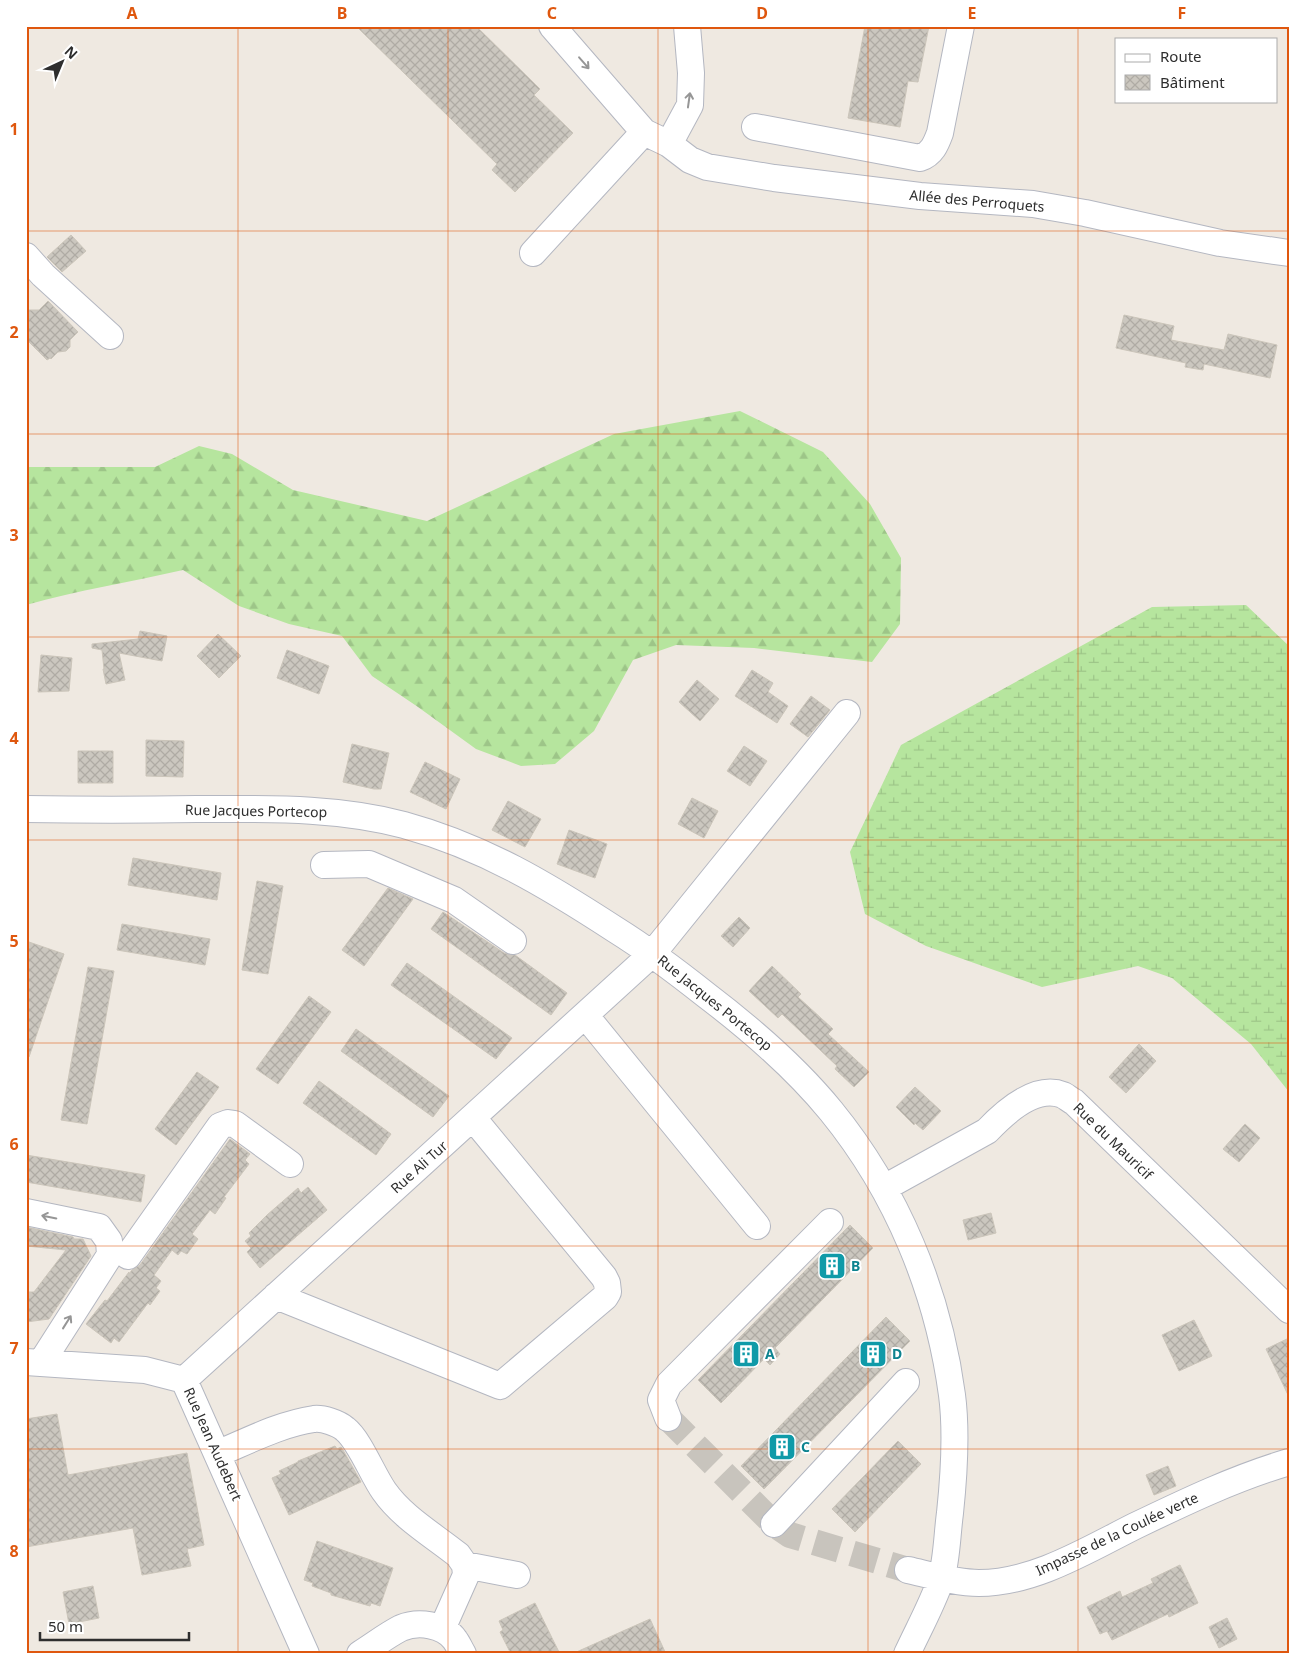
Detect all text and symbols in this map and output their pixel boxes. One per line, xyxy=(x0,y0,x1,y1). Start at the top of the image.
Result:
text: A xyxy=(126,2,138,24)
text: B xyxy=(337,2,347,24)
text: C xyxy=(547,2,557,24)
text: D xyxy=(756,2,768,24)
text: E xyxy=(968,2,977,24)
text: F xyxy=(1178,2,1186,24)
north arrow xyxy=(38,38,88,88)
legend xyxy=(1115,38,1278,102)
text: N xyxy=(61,41,82,63)
text: Route xyxy=(1160,46,1202,66)
one-way arrow xyxy=(579,56,590,69)
text: Bâtiment xyxy=(1160,72,1225,92)
one-way arrow xyxy=(684,93,694,109)
text: 1 xyxy=(9,118,19,140)
street label: Allée des Perroquets xyxy=(909,185,1046,216)
text: 2 xyxy=(9,321,19,343)
text: 3 xyxy=(9,524,19,546)
text: 4 xyxy=(9,727,19,749)
street label: Rue Jacques Portecop xyxy=(185,800,327,821)
text: 5 xyxy=(9,930,19,952)
street label: Rue Jacques Portecop xyxy=(654,950,777,1055)
street label: Rue du Mauricif xyxy=(1070,1098,1158,1184)
text: 6 xyxy=(9,1133,19,1155)
street label: Rue Ali Tur xyxy=(386,1136,451,1197)
one-way arrow xyxy=(41,1211,57,1221)
building icon: B xyxy=(817,1251,847,1281)
place label: B xyxy=(851,1256,860,1275)
one-way arrow xyxy=(63,1316,73,1330)
text: 7 xyxy=(9,1337,19,1359)
building icon: A xyxy=(731,1339,761,1369)
building icon: D xyxy=(858,1339,888,1369)
place label: A xyxy=(765,1344,775,1363)
place label: D xyxy=(892,1344,902,1363)
street label: Rue Jean Audebert xyxy=(180,1384,247,1503)
building icon: C xyxy=(767,1432,797,1462)
place label: C xyxy=(801,1437,810,1456)
street label: Impasse de la Coulée verte xyxy=(1032,1487,1201,1580)
text: 8 xyxy=(9,1540,19,1562)
scale bar xyxy=(40,1610,189,1642)
text: 50 m xyxy=(48,1616,83,1636)

